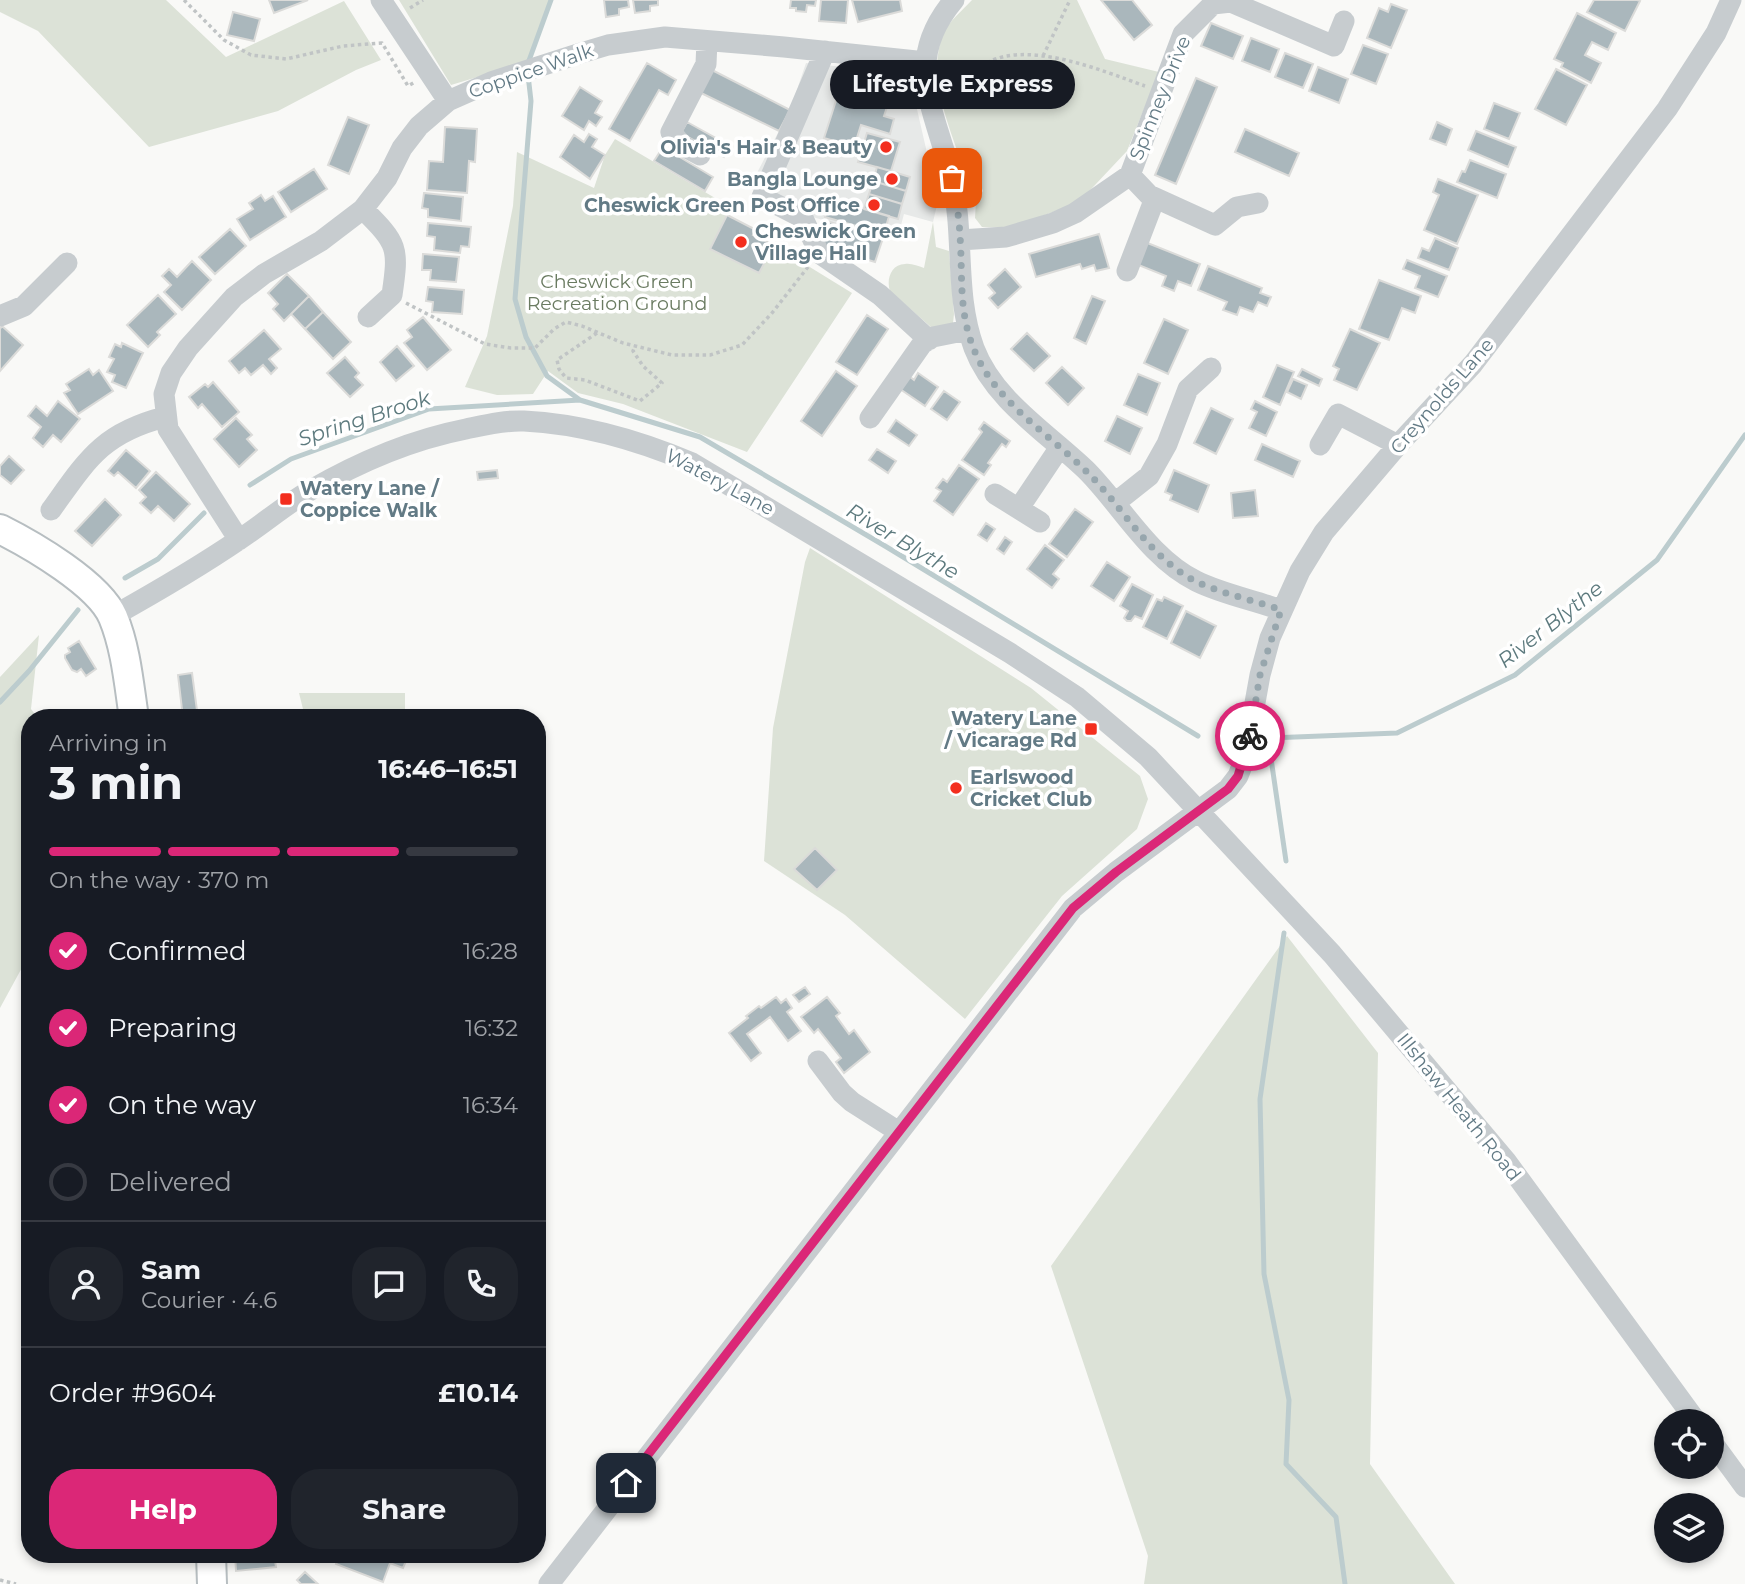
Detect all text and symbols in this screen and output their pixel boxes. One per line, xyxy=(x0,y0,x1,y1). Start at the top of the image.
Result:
street label: Spinney Drive xyxy=(1125,33,1195,163)
street label: Coppice Walk xyxy=(466,39,597,103)
callout: Lifestyle Express xyxy=(830,59,1074,108)
text: Lifestyle Express xyxy=(852,70,1053,98)
place label: Olivia's Hair & Beauty xyxy=(660,136,873,159)
marker: Olivia's Hair & Beauty xyxy=(878,139,894,155)
pin xyxy=(922,148,982,208)
icon: bag xyxy=(933,159,971,197)
place label: Bangla Lounge xyxy=(727,168,878,191)
marker: Bangla Lounge xyxy=(884,171,900,187)
place label: Cheswick Green Post Office xyxy=(584,194,860,217)
marker: Cheswick Green Post Office xyxy=(866,197,882,213)
place label: Cheswick Green Village Hall xyxy=(754,220,916,265)
marker: Cheswick Green Village Hall xyxy=(733,234,749,250)
park label: Cheswick Green Recreation Ground xyxy=(527,270,707,315)
street label: Creynolds Lane xyxy=(1385,333,1499,459)
water label: Spring Brook xyxy=(295,384,435,451)
street label: Watery Lane xyxy=(662,444,778,520)
place label: Watery Lane / Coppice Walk xyxy=(300,477,440,522)
marker: Watery Lane / Coppice Walk xyxy=(278,491,294,507)
water label: River Blythe xyxy=(842,498,964,584)
water label: River Blythe xyxy=(1492,575,1608,673)
courier xyxy=(1215,701,1285,771)
place label: Watery Lane / Vicarage Rd xyxy=(943,707,1077,752)
icon: bike xyxy=(1231,717,1269,755)
marker: Watery Lane / Vicarage Rd xyxy=(1083,721,1099,737)
text: Arriving in xyxy=(49,729,168,757)
text: 16:46–16:51 xyxy=(378,753,518,785)
text: 3 min xyxy=(49,754,183,811)
place label: Earlswood Cricket Club xyxy=(970,766,1092,811)
marker: Earlswood Cricket Club xyxy=(948,780,964,796)
text: On the way · 370 m xyxy=(49,866,269,894)
icon: check xyxy=(49,932,87,970)
text: Confirmed xyxy=(108,935,247,967)
text: 16:28 xyxy=(463,937,518,965)
icon: check xyxy=(49,1009,87,1047)
text: Preparing xyxy=(108,1012,237,1044)
text: 16:32 xyxy=(465,1014,518,1042)
street label: Illshaw Heath Road xyxy=(1392,1028,1526,1186)
icon: check xyxy=(49,1086,87,1124)
text: On the way xyxy=(108,1089,256,1121)
text: 16:34 xyxy=(463,1091,518,1119)
text: Delivered xyxy=(108,1166,232,1198)
button: person xyxy=(49,1247,123,1321)
button: chat xyxy=(352,1247,426,1321)
button: phone xyxy=(444,1247,518,1321)
text: Sam xyxy=(141,1254,201,1286)
text: Courier · 4.6 xyxy=(141,1286,277,1314)
text: Order #9604 xyxy=(49,1377,216,1409)
text: £10.14 xyxy=(438,1377,518,1409)
map controls xyxy=(1654,1409,1724,1563)
button: locate xyxy=(1654,1409,1724,1479)
pin xyxy=(596,1453,656,1513)
icon: home xyxy=(607,1464,645,1502)
button: Help xyxy=(49,1469,277,1549)
button: Share xyxy=(291,1469,518,1549)
button: layers xyxy=(1654,1493,1724,1563)

